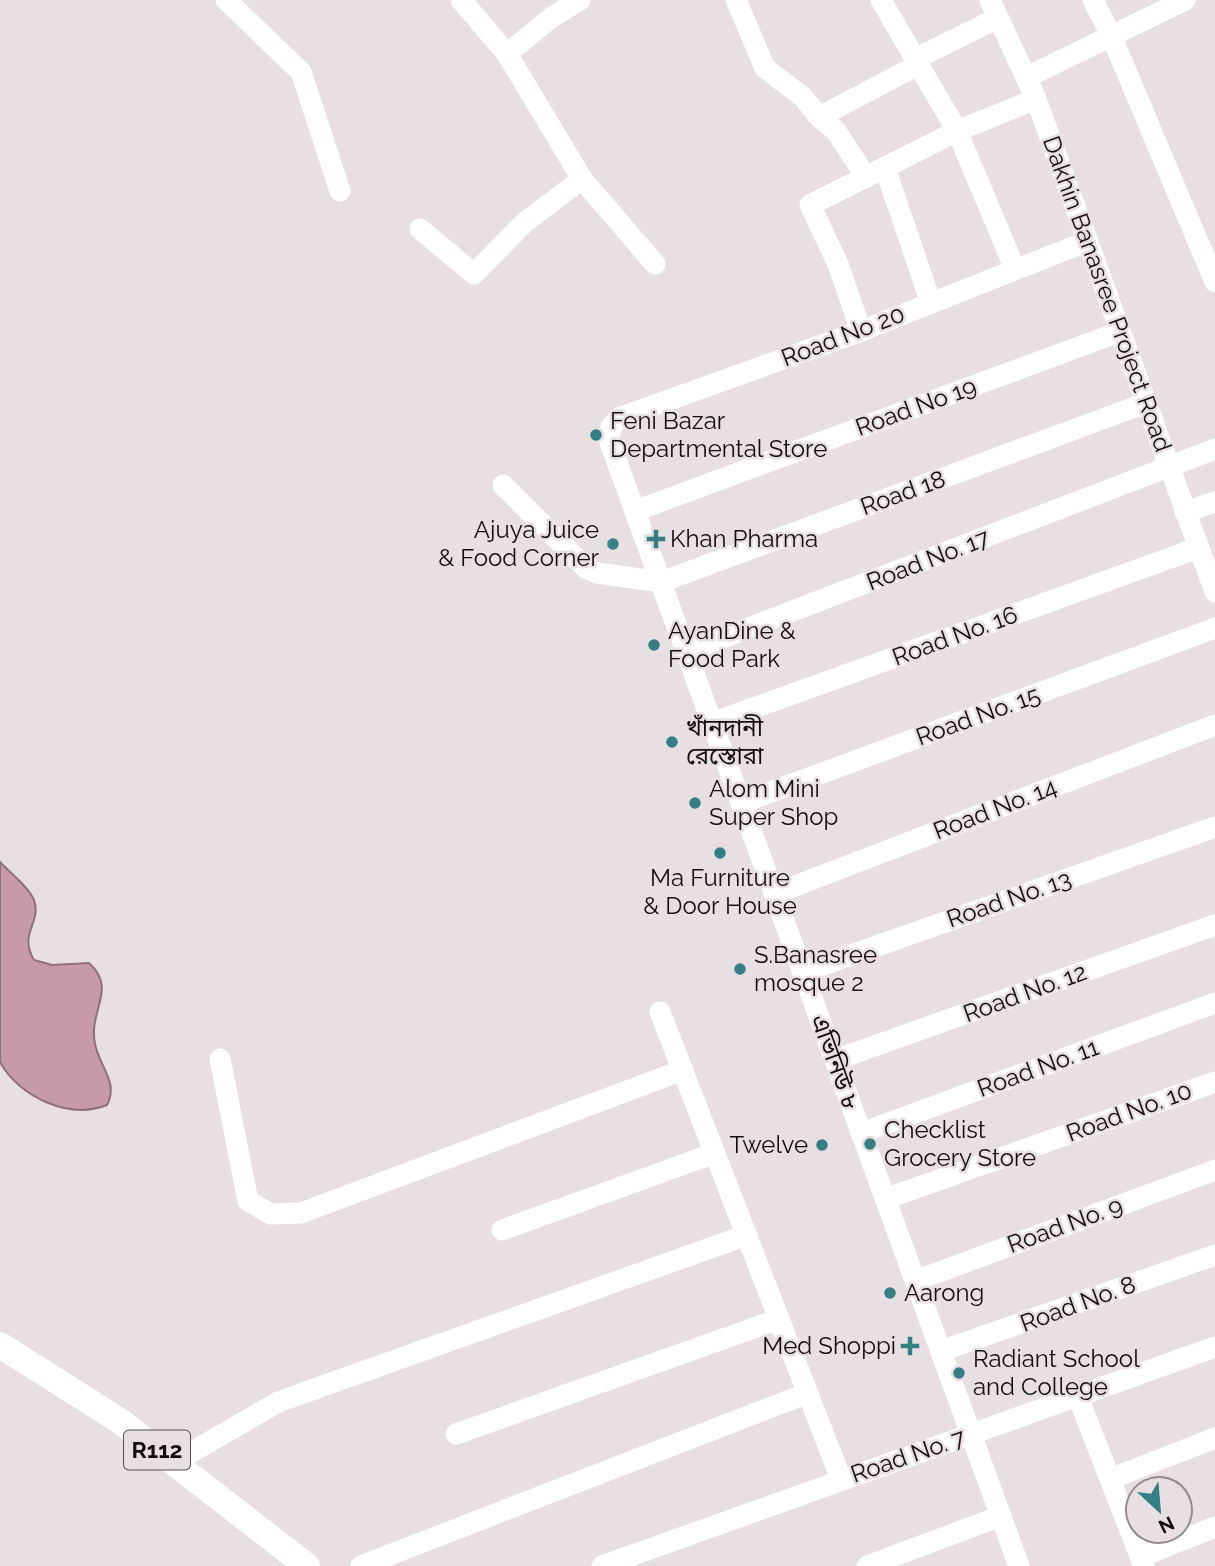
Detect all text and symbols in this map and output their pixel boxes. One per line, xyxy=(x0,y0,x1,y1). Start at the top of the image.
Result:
street label: Dakhin Banasree Project Road xyxy=(1037,132,1178,456)
street label: Road No 20 xyxy=(777,299,909,372)
street label: Road No 19 xyxy=(851,371,980,442)
place label: Feni Bazar Departmental Store xyxy=(610,406,827,463)
marker: Feni Bazar Departmental Store xyxy=(588,427,604,443)
street label: Road 18 xyxy=(856,464,949,521)
place label: Ajuya Juice & Food Corner xyxy=(438,515,600,572)
street label: Road No. 17 xyxy=(862,523,994,596)
place label: Khan Pharma xyxy=(670,524,818,553)
marker: Khan Pharma xyxy=(648,531,664,547)
marker: Ajuya Juice & Food Corner xyxy=(605,536,621,552)
street label: Road No. 16 xyxy=(888,599,1021,672)
place label: AyanDine & Food Park xyxy=(668,616,796,673)
marker: AyanDine & Food Park xyxy=(646,637,662,653)
street label: Road No. 15 xyxy=(912,680,1044,751)
place label: খাঁনদানী রেস্তোরা xyxy=(686,713,764,770)
marker: খাঁনদানী রেস্তোরা xyxy=(664,734,680,750)
street label: Road No. 14 xyxy=(929,772,1061,845)
place label: Alom Mini Super Shop xyxy=(709,774,838,831)
marker: Alom Mini Super Shop xyxy=(687,795,703,811)
marker: Ma Furniture & Door House xyxy=(712,845,728,861)
place label: Ma Furniture & Door House xyxy=(643,863,797,920)
street label: Road No. 13 xyxy=(943,864,1075,933)
place label: S.Banasree mosque 2 xyxy=(754,940,877,997)
street label: Road No. 12 xyxy=(959,957,1091,1028)
marker: S.Banasree mosque 2 xyxy=(732,961,748,977)
street label: এভিনিউ ৮ xyxy=(805,1010,866,1113)
street label: Road No. 11 xyxy=(973,1032,1102,1103)
street label: Road No. 10 xyxy=(1062,1075,1196,1148)
place label: Checklist Grocery Store xyxy=(884,1115,1036,1172)
place label: Twelve xyxy=(730,1130,808,1159)
marker: Checklist Grocery Store xyxy=(862,1136,878,1152)
marker: Twelve xyxy=(814,1137,830,1153)
street label: Road No. 9 xyxy=(1003,1190,1126,1259)
street label: Road No. 8 xyxy=(1016,1269,1140,1338)
place label: Aarong xyxy=(904,1278,984,1307)
marker: Aarong xyxy=(882,1285,898,1301)
place label: Med Shoppi xyxy=(762,1331,896,1360)
marker: Med Shoppi xyxy=(902,1338,918,1354)
place label: Radiant School and College xyxy=(973,1344,1140,1401)
marker: Radiant School and College xyxy=(951,1365,967,1381)
street label: Road No. 7 xyxy=(847,1422,969,1489)
road number: R112 xyxy=(124,1430,190,1470)
north arrow xyxy=(1124,1475,1194,1545)
text: N xyxy=(1155,1512,1178,1538)

